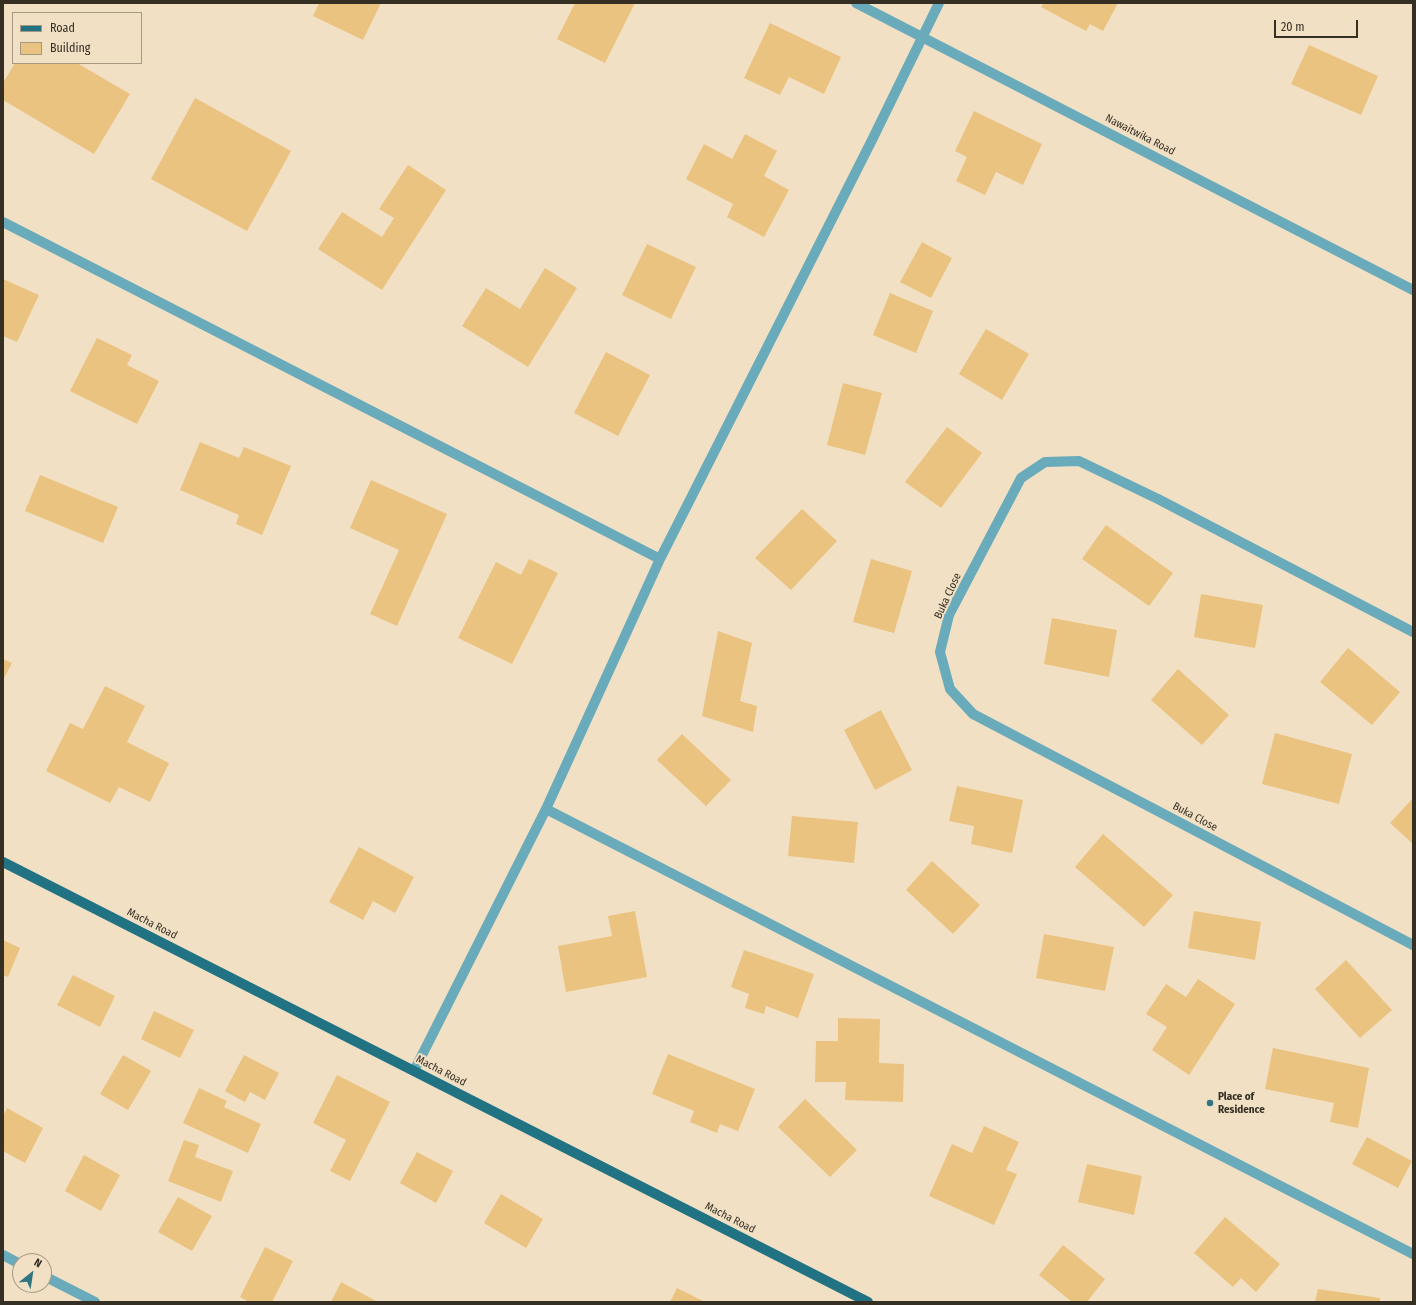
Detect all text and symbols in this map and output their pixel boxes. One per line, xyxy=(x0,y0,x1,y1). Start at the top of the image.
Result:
legend xyxy=(12,12,142,64)
scale bar xyxy=(1276,12,1360,38)
text: 20 m xyxy=(1281,20,1305,34)
text: Road xyxy=(50,21,75,35)
text: Building xyxy=(50,41,90,55)
street label: Nawaitwika Road xyxy=(1103,112,1177,158)
street label: Buka Close xyxy=(932,571,964,621)
street label: Buka Close xyxy=(1170,800,1220,834)
street label: Macha Road xyxy=(125,906,179,942)
street label: Macha Road xyxy=(414,1053,468,1089)
place label: Place of Residence xyxy=(1218,1090,1265,1116)
marker: Place of Residence xyxy=(1205,1098,1215,1108)
street label: Macha Road xyxy=(703,1200,757,1236)
north arrow xyxy=(12,1253,52,1293)
text: N xyxy=(32,1256,44,1270)

